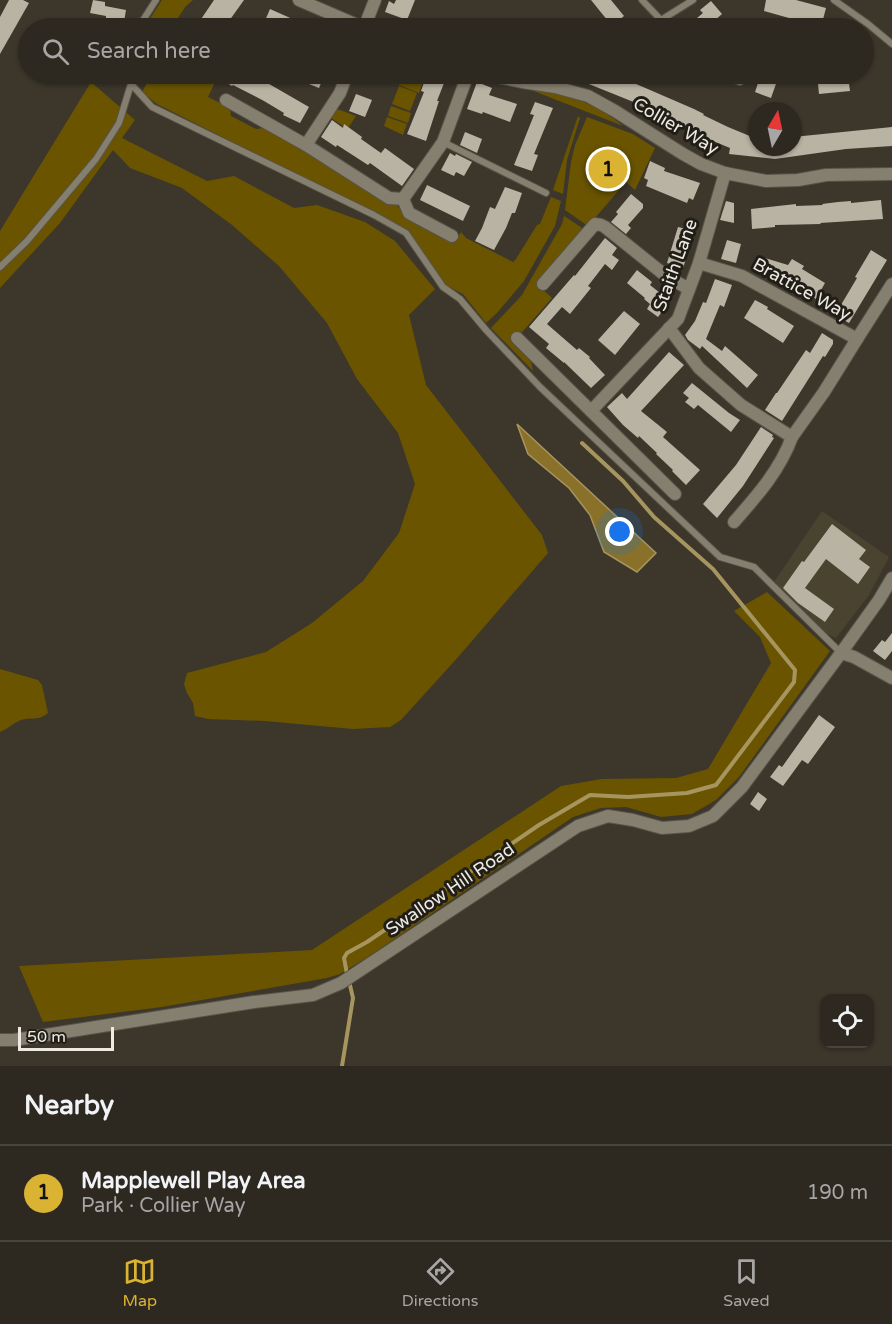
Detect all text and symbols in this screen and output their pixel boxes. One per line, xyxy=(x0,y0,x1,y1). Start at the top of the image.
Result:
search box xyxy=(18,18,874,84)
icon: search xyxy=(39,35,72,68)
text: Search here xyxy=(87,38,211,64)
street label: Collier Way xyxy=(629,93,723,160)
north arrow xyxy=(748,102,802,156)
pin: 1 xyxy=(588,146,628,192)
street label: Staith Lane xyxy=(648,216,702,314)
street label: Brattice Way xyxy=(749,253,855,325)
your location xyxy=(605,517,634,546)
street label: Swallow Hill Road xyxy=(382,838,518,940)
map controls xyxy=(820,994,874,1048)
button: locate xyxy=(820,994,874,1048)
scale bar xyxy=(18,1024,114,1052)
text: 50 m xyxy=(27,1027,66,1047)
text: Nearby xyxy=(24,1090,114,1121)
text: Mapplewell Play Area xyxy=(81,1168,306,1194)
text: 1 xyxy=(37,1181,50,1205)
text: 190 m xyxy=(807,1181,868,1205)
text: Park · Collier Way xyxy=(81,1194,245,1218)
tab: Map xyxy=(122,1255,157,1311)
tab: Directions xyxy=(402,1255,478,1311)
tab: Saved xyxy=(723,1255,770,1311)

